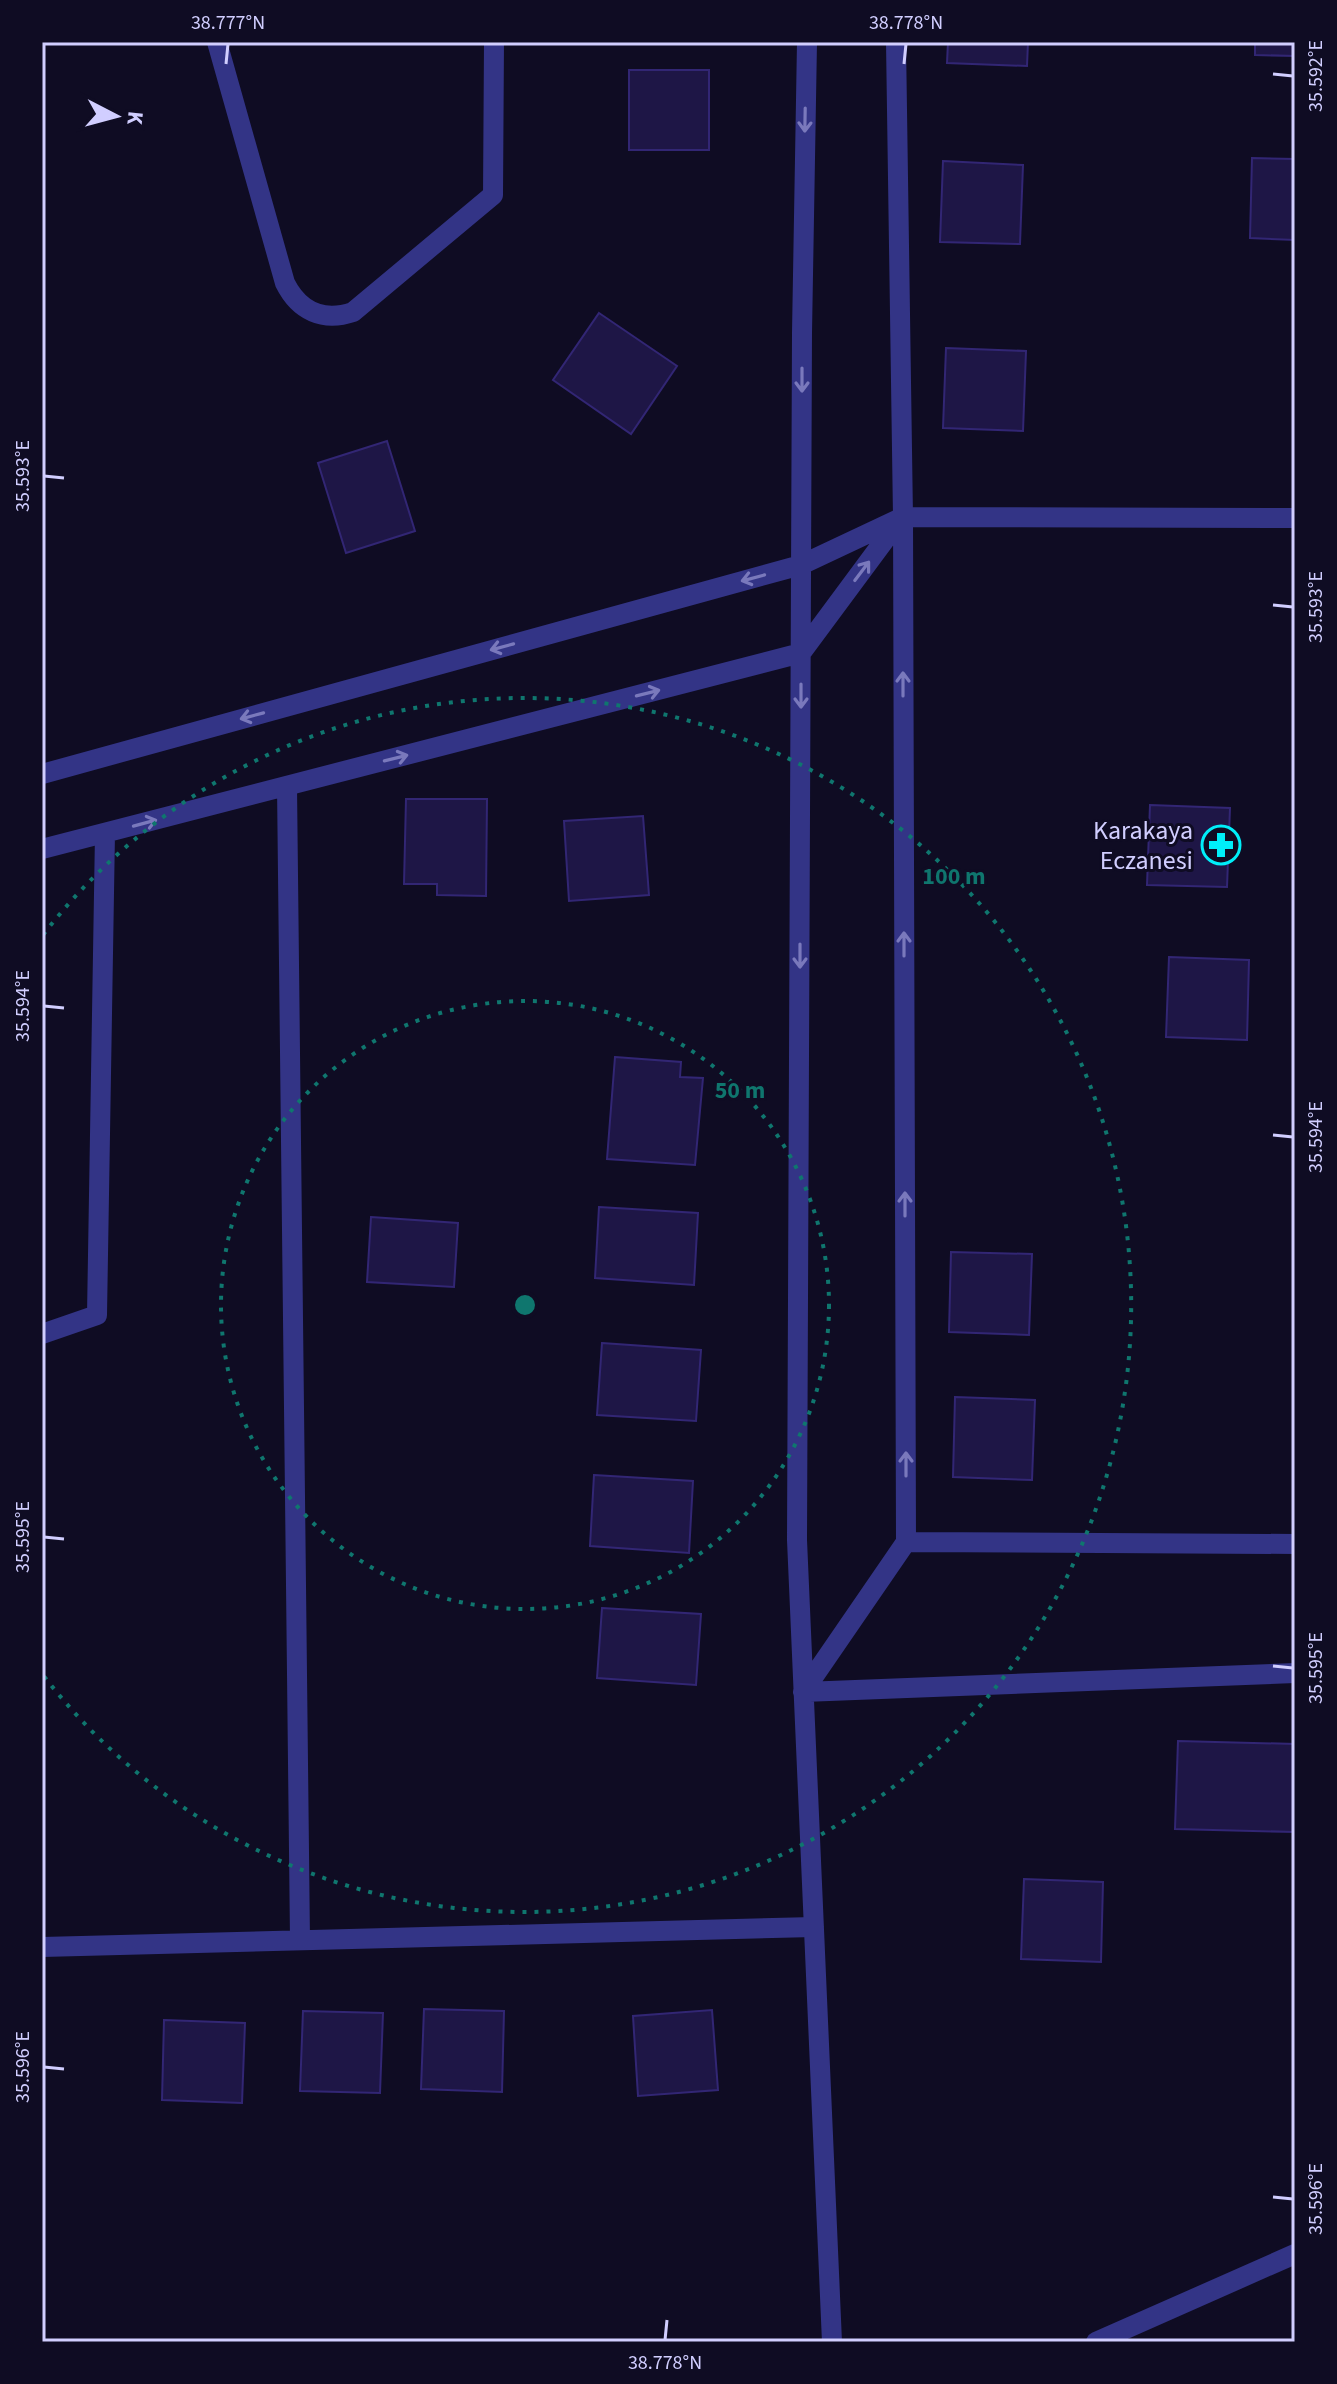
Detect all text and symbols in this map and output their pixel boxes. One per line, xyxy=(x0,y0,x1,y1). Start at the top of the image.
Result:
text: 38.777°N xyxy=(191,9,265,37)
text: 38.778°N xyxy=(869,9,943,37)
text: 35.592°E xyxy=(1302,40,1330,112)
north arrow xyxy=(76,76,156,156)
one-way arrow xyxy=(798,106,813,133)
text: K xyxy=(118,110,152,127)
one-way arrow xyxy=(794,366,810,393)
text: 35.593°E xyxy=(9,440,37,512)
one-way arrow xyxy=(854,561,870,583)
one-way arrow xyxy=(741,571,767,586)
text: 35.593°E xyxy=(1302,571,1330,643)
one-way arrow xyxy=(490,640,516,655)
one-way arrow xyxy=(895,671,911,698)
one-way arrow xyxy=(793,682,809,709)
one-way arrow xyxy=(635,684,660,699)
one-way arrow xyxy=(239,709,265,724)
one-way arrow xyxy=(383,749,409,764)
place label: Karakaya Eczanesi xyxy=(1093,812,1193,879)
one-way arrow xyxy=(131,814,157,829)
pharmacy icon: Karakaya Eczanesi xyxy=(1200,824,1242,866)
text: 100 m xyxy=(922,859,986,894)
one-way arrow xyxy=(896,931,912,958)
one-way arrow xyxy=(792,942,807,969)
text: 35.594°E xyxy=(9,970,37,1042)
text: 50 m xyxy=(715,1073,765,1108)
text: 35.594°E xyxy=(1302,1101,1330,1173)
one-way arrow xyxy=(897,1191,913,1218)
centre of rings xyxy=(511,1291,539,1319)
one-way arrow xyxy=(898,1451,914,1478)
text: 35.595°E xyxy=(9,1501,37,1573)
text: 35.595°E xyxy=(1302,1632,1330,1704)
text: 35.596°E xyxy=(9,2031,37,2103)
text: 35.596°E xyxy=(1302,2163,1330,2235)
text: 38.778°N xyxy=(628,2349,702,2377)

